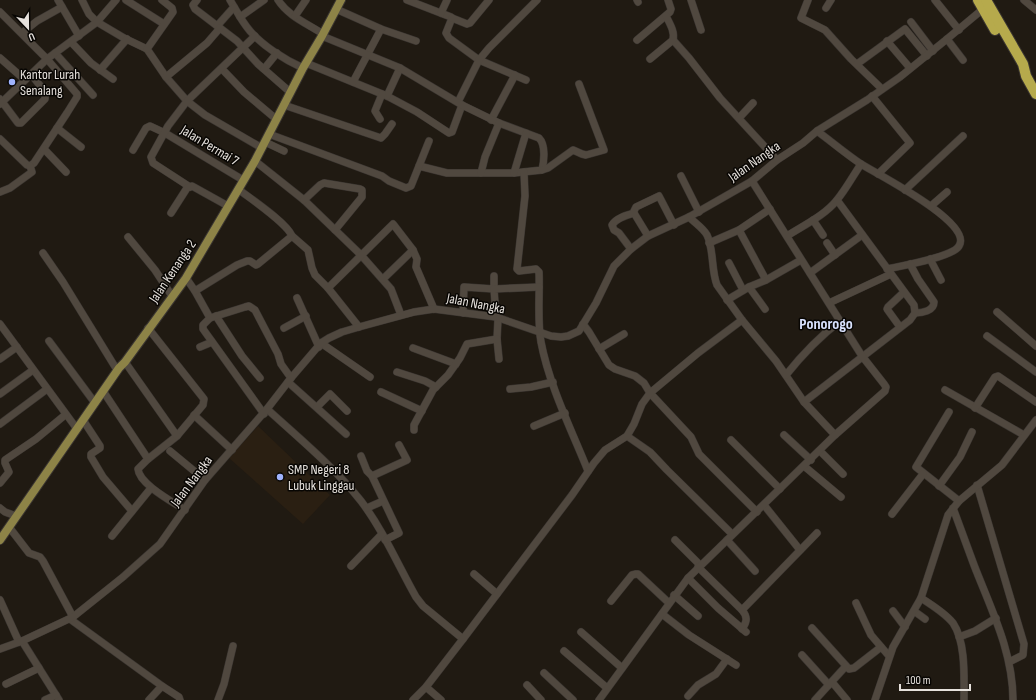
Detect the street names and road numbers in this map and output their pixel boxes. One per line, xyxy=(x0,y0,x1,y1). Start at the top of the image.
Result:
street label: Jalan Permai 7 xyxy=(177,121,242,170)
street label: Jalan Nangka xyxy=(724,137,783,186)
street label: Jalan Kenanga 2 xyxy=(145,236,200,307)
street label: Jalan Nangka xyxy=(444,289,507,317)
street label: Jalan Nangka xyxy=(166,452,216,511)

